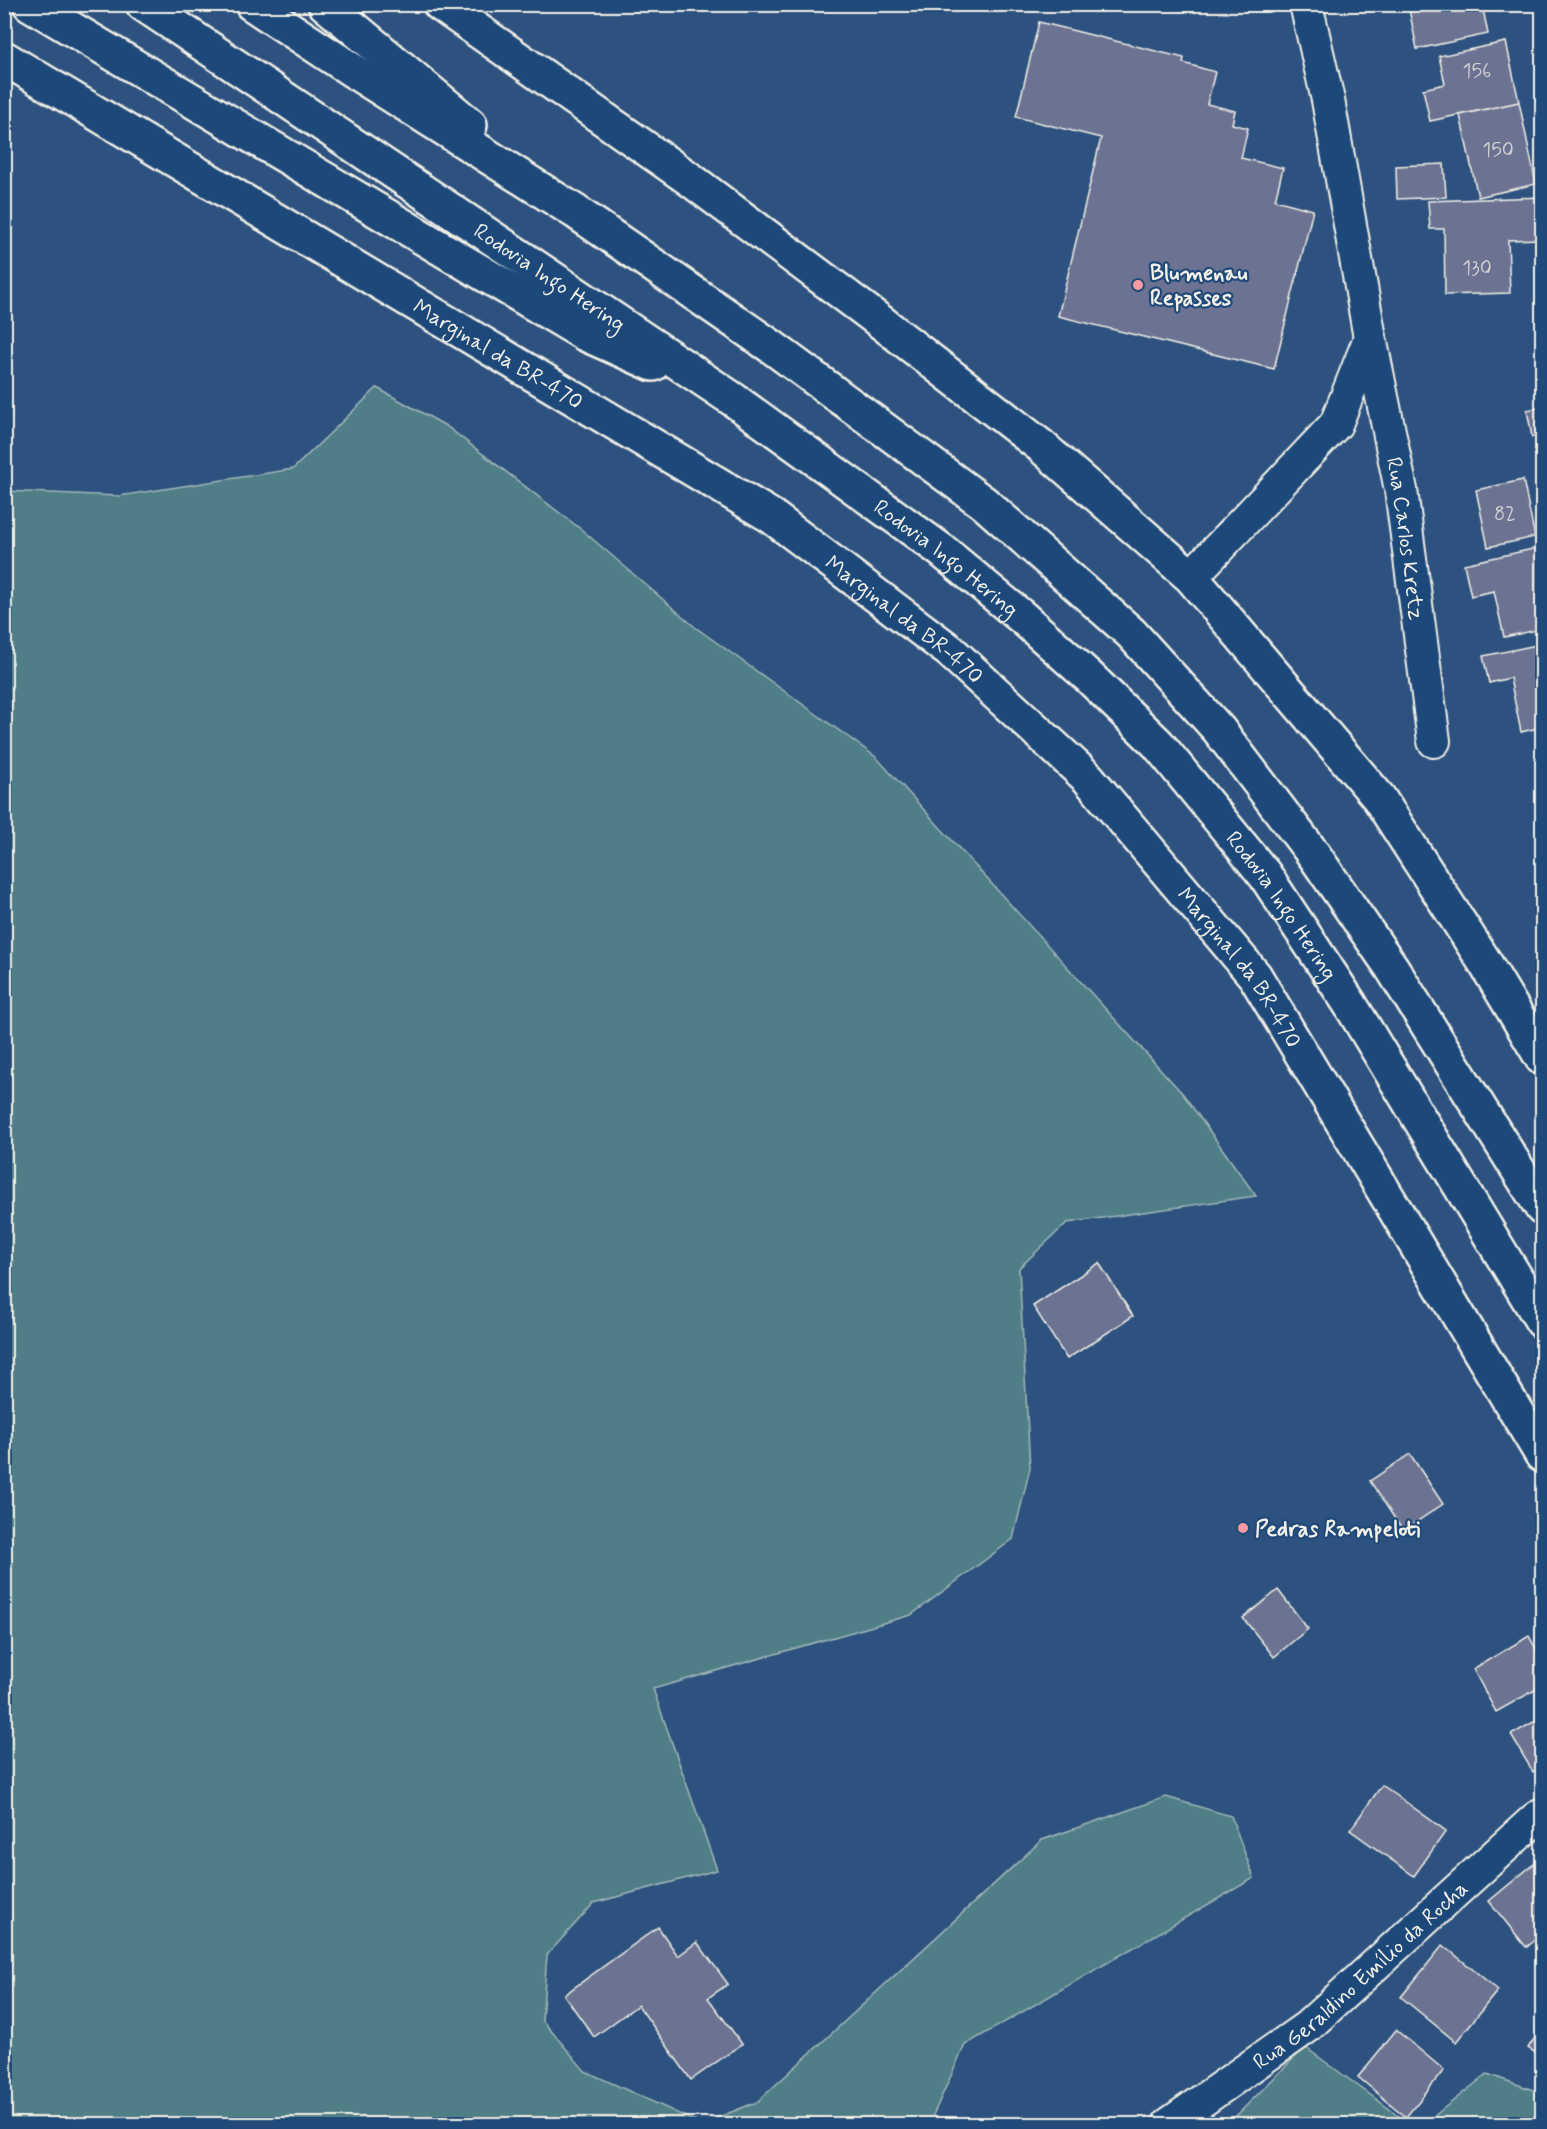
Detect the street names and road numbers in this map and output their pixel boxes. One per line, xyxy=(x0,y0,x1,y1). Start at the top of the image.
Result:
street label: Rodovia Ingo Hering xyxy=(468,218,630,342)
street label: Marginal da BR-470 xyxy=(407,293,588,417)
street label: Rua Carlos Kretz xyxy=(1379,455,1430,622)
street label: Rodovia Ingo Hering xyxy=(867,494,1023,627)
street label: Marginal da BR-470 xyxy=(819,550,988,691)
street label: Rodovia Ingo Hering xyxy=(1219,826,1343,988)
street label: Marginal da BR-470 xyxy=(1170,882,1307,1053)
street label: Rua Geraldino Emílio da Rocha xyxy=(1248,1875,1475,2077)

